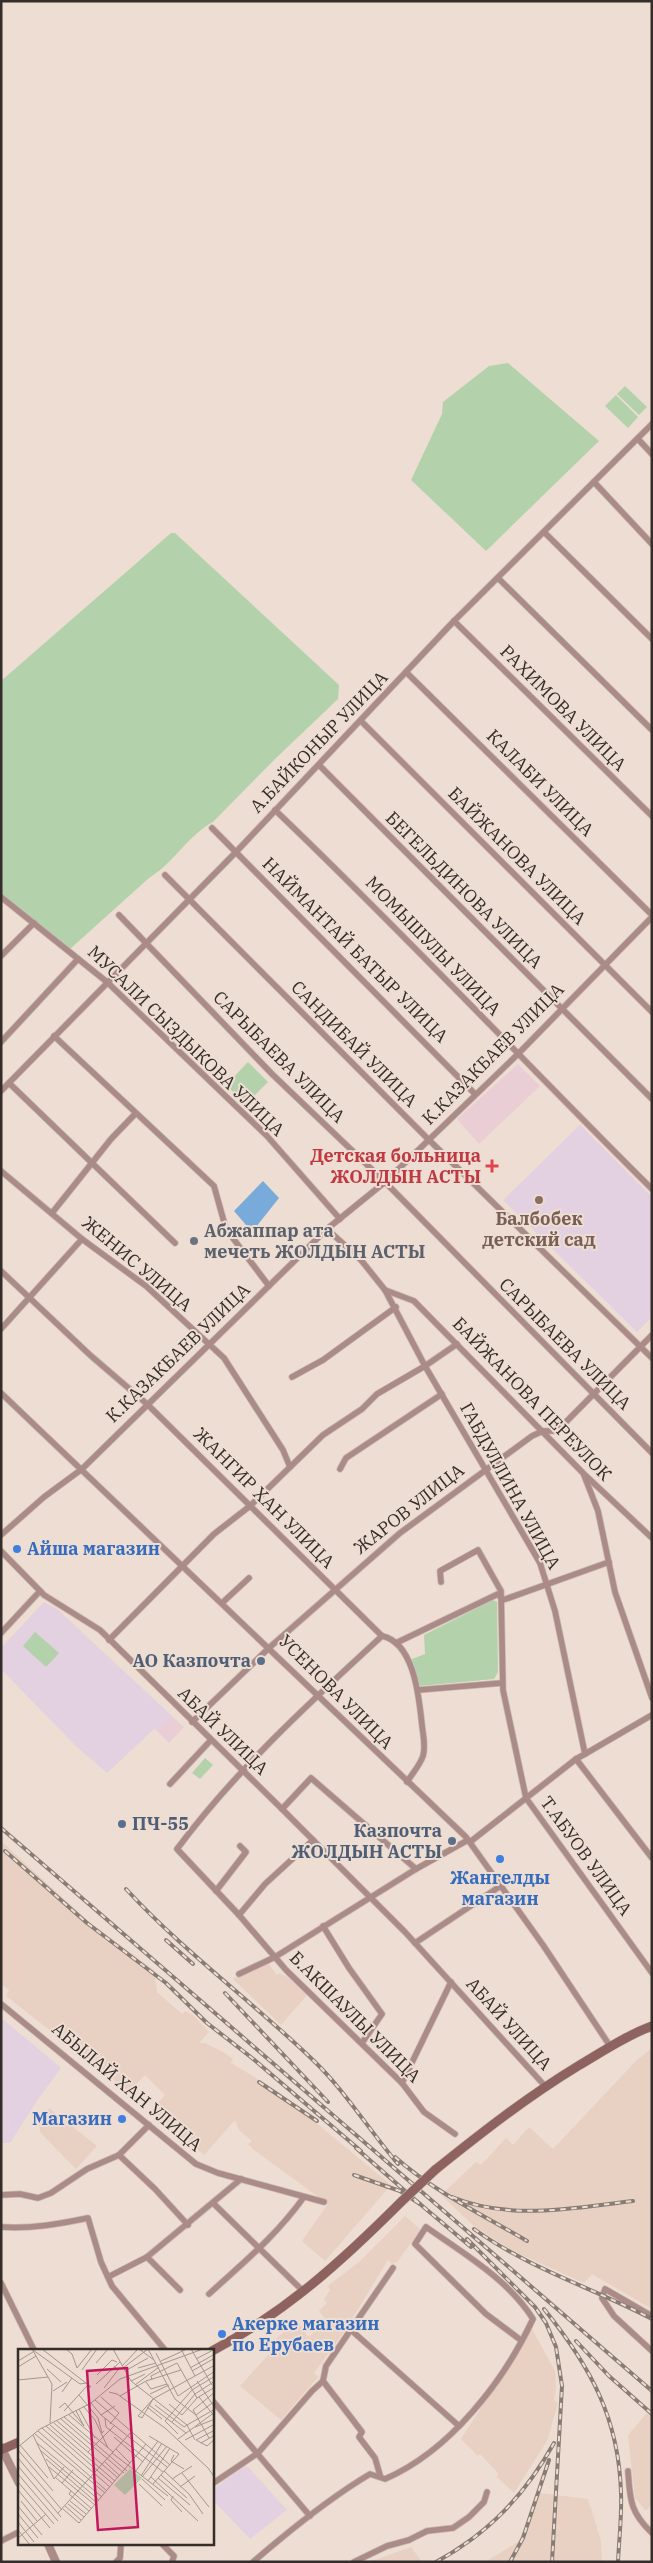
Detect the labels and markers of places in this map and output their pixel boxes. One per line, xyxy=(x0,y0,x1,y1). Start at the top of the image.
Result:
place label: Детская больница ЖОЛДЫН АСТЫ xyxy=(310,1144,481,1188)
marker: Детская больница ЖОЛДЫН АСТЫ xyxy=(485,1159,499,1173)
marker: Балбобек детский сад xyxy=(533,1194,545,1206)
place label: Балбобек детский сад xyxy=(482,1207,596,1251)
place label: Абжаппар ата мечеть ЖОЛДЫН АСТЫ xyxy=(204,1219,425,1263)
marker: Абжаппар ата мечеть ЖОЛДЫН АСТЫ xyxy=(188,1235,200,1247)
place label: Айша магазин xyxy=(27,1537,160,1560)
marker: Айша магазин xyxy=(11,1543,23,1555)
place label: АО Казпочта xyxy=(133,1649,251,1672)
marker: АО Казпочта xyxy=(255,1655,267,1667)
place label: ПЧ-55 xyxy=(132,1812,189,1835)
marker: ПЧ-55 xyxy=(116,1818,128,1830)
place label: Казпочта ЖОЛДЫН АСТЫ xyxy=(291,1819,442,1863)
marker: Казпочта ЖОЛДЫН АСТЫ xyxy=(446,1835,458,1847)
marker: Жангелды магазин xyxy=(494,1853,506,1865)
place label: Жангелды магазин xyxy=(450,1866,550,1910)
place label: Магазин xyxy=(32,2107,112,2130)
marker: Магазин xyxy=(116,2113,128,2125)
place label: Акерке магазин по Ерубаев xyxy=(232,2312,380,2356)
marker: Акерке магазин по Ерубаев xyxy=(216,2328,228,2340)

